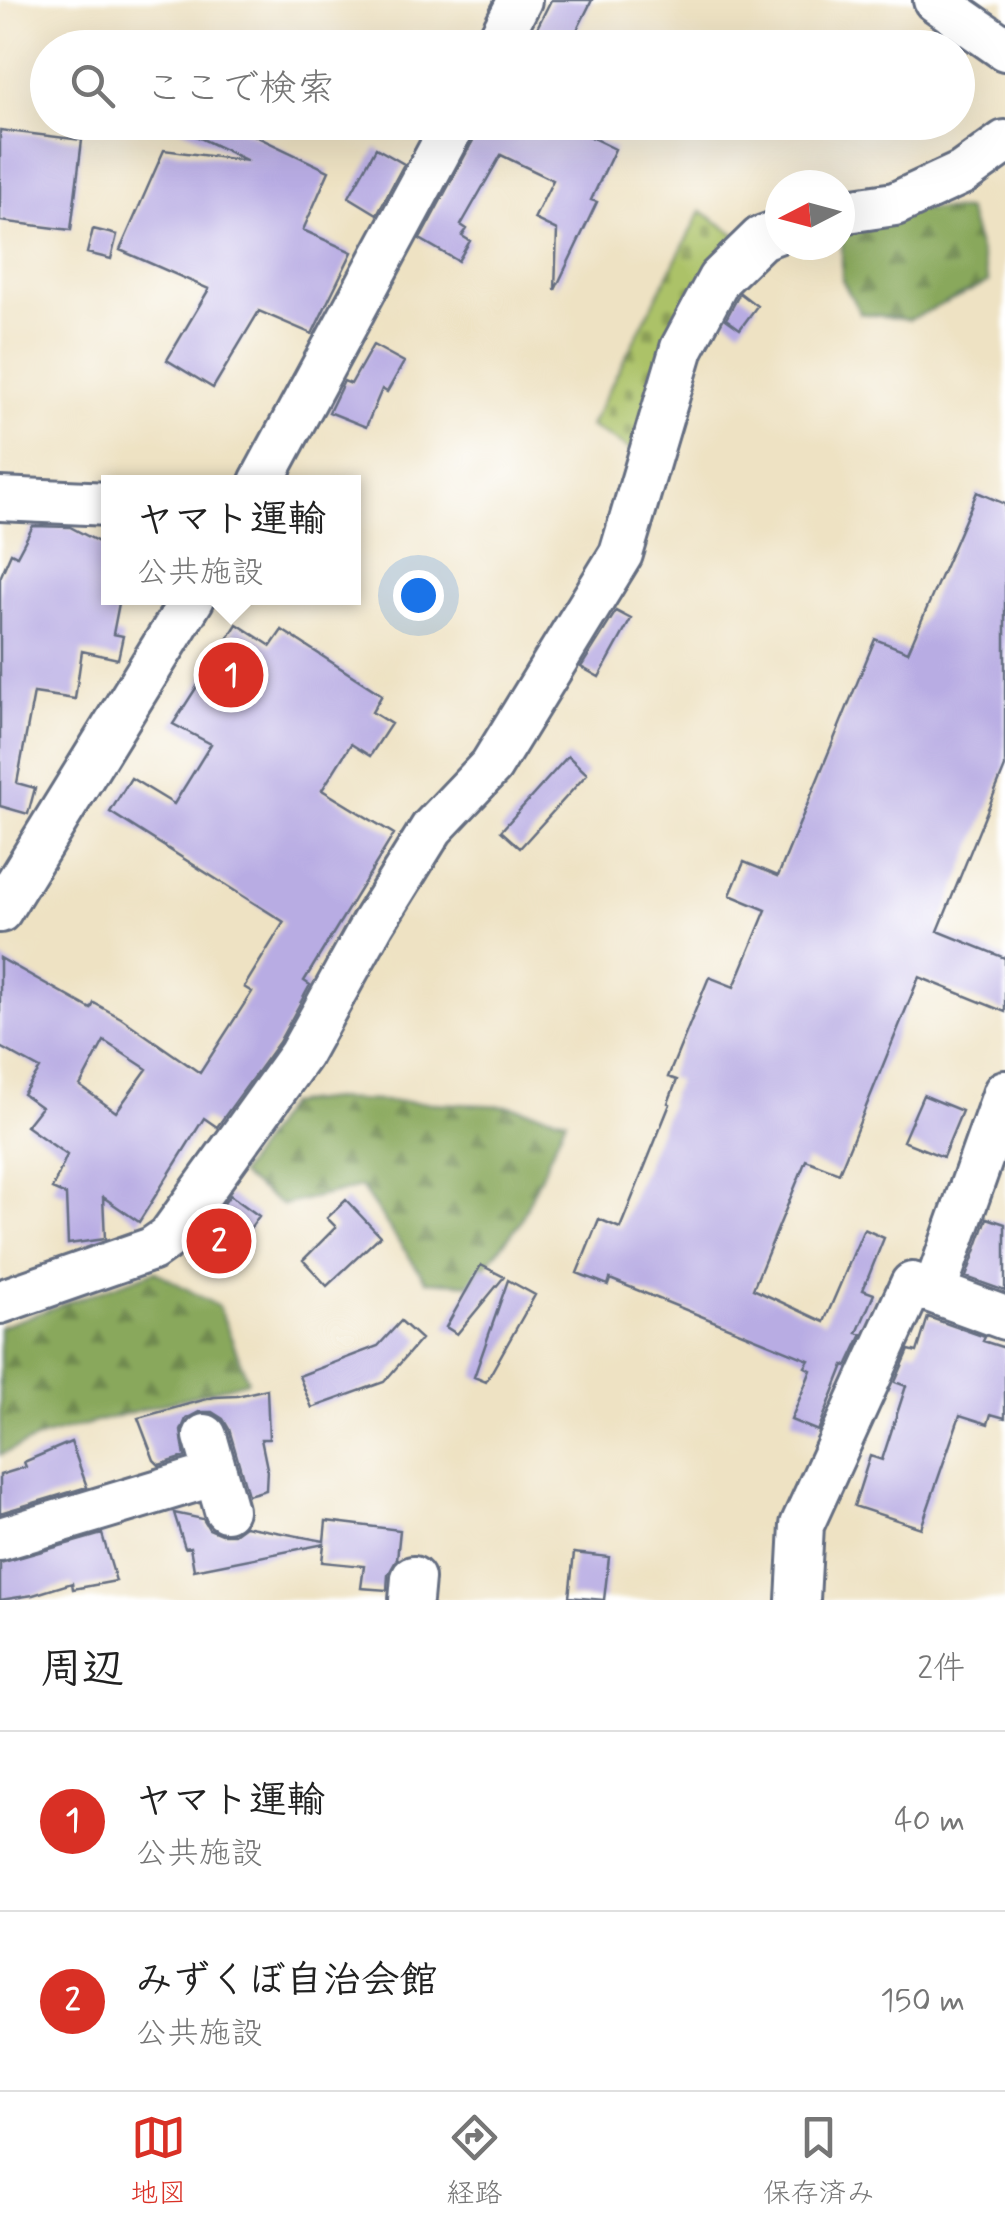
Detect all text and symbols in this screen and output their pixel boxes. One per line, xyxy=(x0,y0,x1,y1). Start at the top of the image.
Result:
search box xyxy=(30,30,975,140)
icon: search xyxy=(65,58,120,113)
text: ここで検索 xyxy=(145,65,335,114)
north arrow xyxy=(765,170,855,260)
popup xyxy=(101,475,361,605)
text: ヤマト運輸 xyxy=(136,496,326,545)
text: 公共施設 xyxy=(136,552,264,594)
your location xyxy=(393,570,444,621)
pin: 1 xyxy=(198,638,264,712)
pin: 2 xyxy=(186,1204,252,1278)
text: 周辺 xyxy=(40,1643,124,1698)
text: 2件 xyxy=(917,1648,965,1690)
text: ヤマト運輸 xyxy=(135,1777,325,1826)
text: 1 xyxy=(65,1800,80,1842)
text: 40 m xyxy=(894,1800,965,1842)
text: 公共施設 xyxy=(135,1833,263,1875)
text: みずくぼ自治会館 xyxy=(135,1957,437,2006)
text: 2 xyxy=(65,1980,80,2022)
text: 150 m xyxy=(880,1980,965,2022)
text: 公共施設 xyxy=(135,2013,263,2055)
tab: 地図 xyxy=(130,2110,186,2213)
tab: 経路 xyxy=(446,2110,503,2213)
tab: 保存済み xyxy=(763,2110,875,2213)

